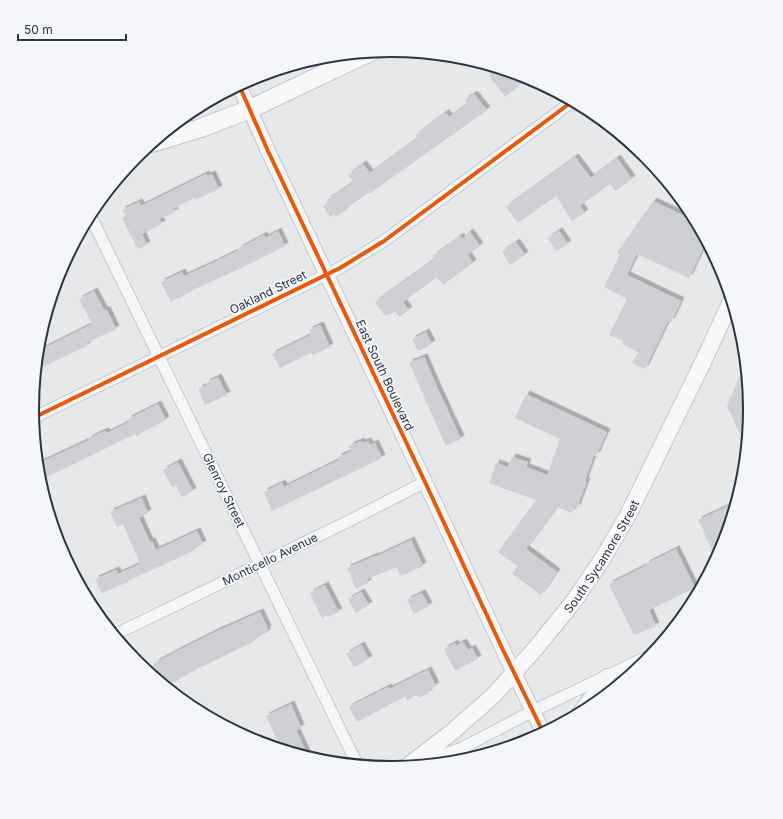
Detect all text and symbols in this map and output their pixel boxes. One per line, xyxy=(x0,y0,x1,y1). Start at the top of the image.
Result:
scale bar xyxy=(18,16,126,42)
text: 50 m xyxy=(24,22,53,37)
street label: Oakland Street xyxy=(227,267,309,317)
street label: East South Boulevard xyxy=(353,317,417,433)
street label: Glenroy Street xyxy=(199,450,249,530)
street label: South Sycamore Street xyxy=(560,497,642,616)
street label: Monticello Avenue xyxy=(220,529,320,589)

